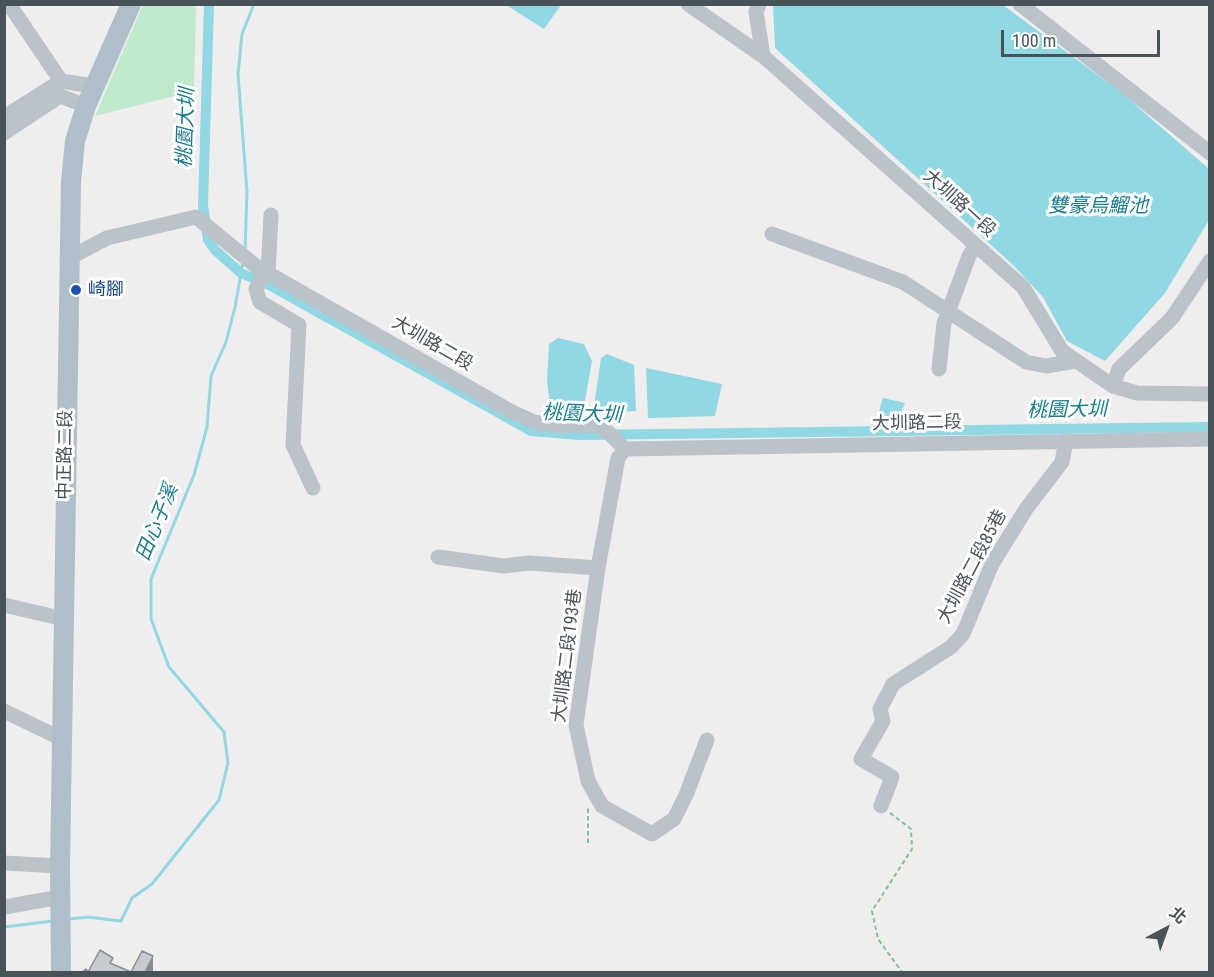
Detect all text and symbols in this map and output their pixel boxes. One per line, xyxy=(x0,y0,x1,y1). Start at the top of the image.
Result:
scale bar xyxy=(1004,18,1163,56)
text: 100 m xyxy=(1012,30,1056,51)
water label: 桃園大圳 xyxy=(174,88,200,168)
street label: 大圳路一段 xyxy=(918,166,1000,242)
water label: 雙豪烏鰡池 xyxy=(1048,195,1148,219)
place label: 崎腳 xyxy=(88,279,124,301)
marker: 崎腳 xyxy=(69,283,83,297)
street label: 大圳路二段 xyxy=(388,312,476,376)
water label: 桃園大圳 xyxy=(1027,398,1107,424)
water label: 桃園大圳 xyxy=(542,402,622,428)
street label: 中正路二段 xyxy=(54,410,78,500)
street label: 大圳路二段 xyxy=(872,412,962,436)
water label: 田心子溪 xyxy=(132,481,184,565)
street label: 大圳路二段85巷 xyxy=(934,506,1012,628)
street label: 大圳路二段193巷 xyxy=(549,588,587,724)
north arrow xyxy=(1136,899,1196,959)
text: 北 xyxy=(1166,903,1190,927)

